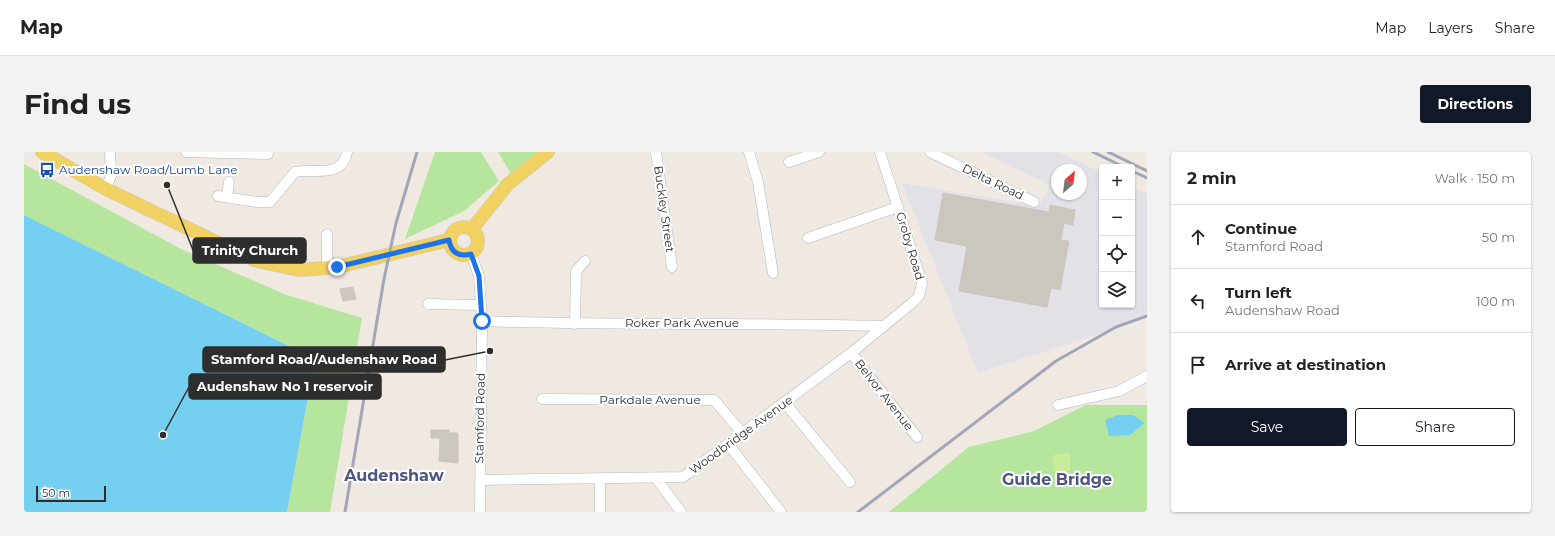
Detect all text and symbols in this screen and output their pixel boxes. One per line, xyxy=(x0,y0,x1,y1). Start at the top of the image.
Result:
text: Map xyxy=(20,16,63,39)
text: Map xyxy=(1375,19,1406,37)
text: Layers xyxy=(1428,19,1473,37)
text: Share xyxy=(1495,19,1535,37)
button: Directions xyxy=(1420,85,1531,123)
text: Find us xyxy=(24,87,131,121)
street label: Delta Road xyxy=(960,160,1026,203)
bus stop icon: Audenshaw Road/Lumb Lane xyxy=(38,161,56,179)
place label: Audenshaw Road/Lumb Lane xyxy=(59,162,238,177)
north arrow xyxy=(1051,164,1087,200)
map controls xyxy=(1099,164,1135,308)
button: + xyxy=(1099,164,1135,200)
street label: Buckley Street xyxy=(651,165,678,253)
text: 2 min xyxy=(1187,168,1237,188)
text: Walk · 150 m xyxy=(1434,170,1515,186)
button: − xyxy=(1099,200,1135,236)
street label: Groby Road xyxy=(893,210,928,282)
text: Continue xyxy=(1225,219,1297,238)
icon: ahead xyxy=(1187,226,1209,248)
text: 50 m xyxy=(1482,229,1515,245)
button: locate xyxy=(1099,236,1135,272)
callout: Trinity Church xyxy=(193,238,306,263)
text: Stamford Road xyxy=(1225,238,1323,254)
text: Trinity Church xyxy=(202,242,298,258)
route end xyxy=(328,258,346,276)
button: layers xyxy=(1099,272,1135,308)
text: Turn left xyxy=(1225,283,1292,302)
icon: left xyxy=(1187,290,1209,312)
text: 100 m xyxy=(1476,293,1515,309)
text: Audenshaw Road xyxy=(1225,302,1340,318)
route start xyxy=(473,312,491,330)
street label: Roker Park Avenue xyxy=(625,315,739,330)
callout: Stamford Road/Audenshaw Road xyxy=(203,347,445,372)
text: Stamford Road/Audenshaw Road xyxy=(211,351,437,367)
icon: arrive xyxy=(1187,354,1209,376)
text: Arrive at destination xyxy=(1225,355,1386,374)
street label: Belvor Avenue xyxy=(852,356,917,433)
street label: Stamford Road xyxy=(471,373,488,463)
callout: Audenshaw No 1 reservoir xyxy=(189,374,381,399)
text: Audenshaw No 1 reservoir xyxy=(196,378,374,394)
street label: Parkdale Avenue xyxy=(599,392,701,407)
street label: Woodbridge Avenue xyxy=(686,392,795,477)
button: Save xyxy=(1187,408,1347,446)
button: Share xyxy=(1355,408,1515,446)
district label: Audenshaw xyxy=(343,466,444,485)
district label: Guide Bridge xyxy=(1002,470,1112,489)
scale bar xyxy=(36,484,106,503)
text: 50 m xyxy=(42,486,70,500)

